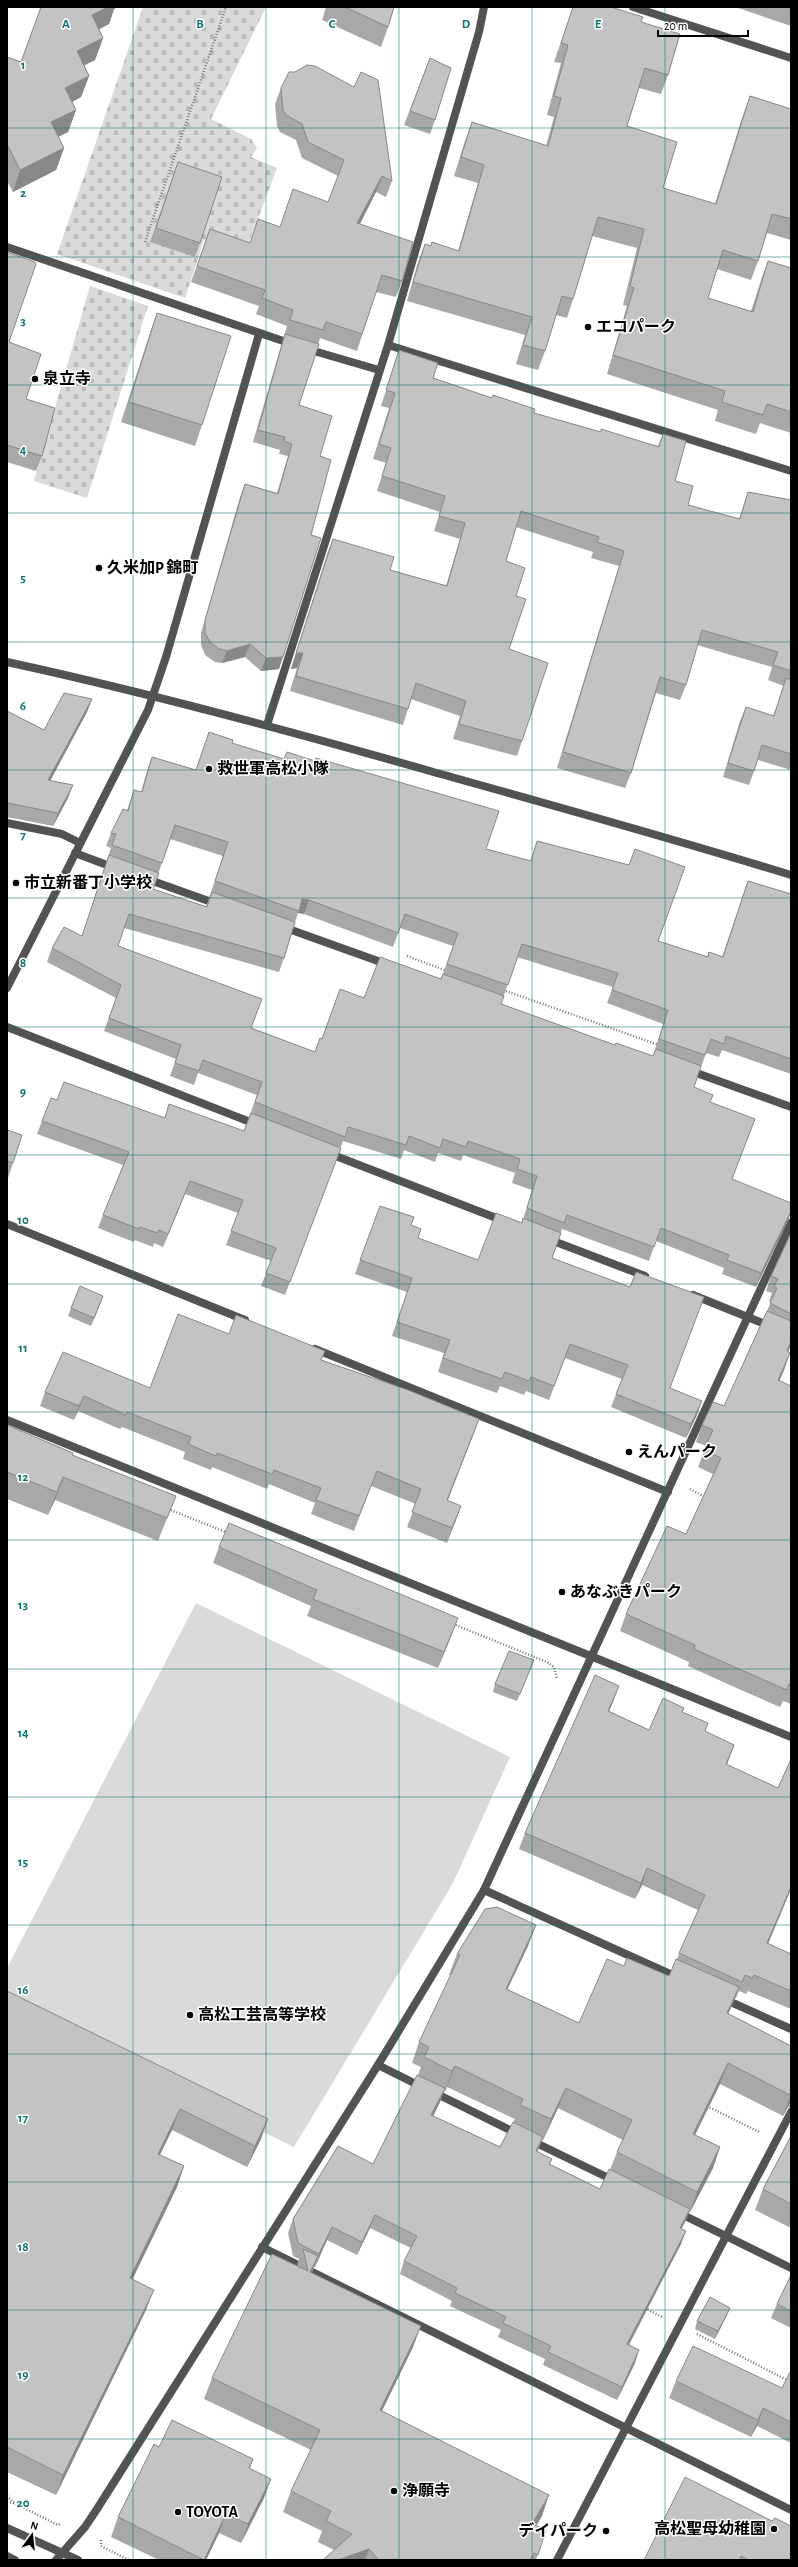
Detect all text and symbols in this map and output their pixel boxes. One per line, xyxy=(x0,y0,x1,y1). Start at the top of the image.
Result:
scale bar xyxy=(658,12,748,38)
text: A xyxy=(62,18,70,31)
text: B xyxy=(196,18,204,31)
text: C xyxy=(329,18,336,31)
text: D xyxy=(462,18,471,31)
text: E xyxy=(595,18,602,31)
text: 20 m xyxy=(664,20,687,32)
text: 1 xyxy=(21,59,25,72)
text: 2 xyxy=(20,187,26,200)
text: 3 xyxy=(20,315,26,328)
place label: エコパーク xyxy=(596,318,676,335)
marker: エコパーク xyxy=(583,322,593,332)
place label: 泉立寺 xyxy=(43,370,91,387)
marker: 泉立寺 xyxy=(30,374,40,384)
text: 4 xyxy=(20,444,27,457)
place label: 久米加P 錦町 xyxy=(107,559,198,576)
marker: 久米加P 錦町 xyxy=(94,563,104,573)
text: 5 xyxy=(20,572,26,585)
text: 6 xyxy=(20,700,26,713)
place label: 救世軍高松小隊 xyxy=(217,760,329,777)
marker: 救世軍高松小隊 xyxy=(204,764,214,774)
text: 7 xyxy=(20,829,26,842)
place label: 市立新番丁小学校 xyxy=(24,874,152,891)
marker: 市立新番丁小学校 xyxy=(11,878,21,888)
text: 8 xyxy=(20,957,26,970)
text: 9 xyxy=(20,1086,26,1099)
text: 10 xyxy=(17,1214,29,1227)
text: 11 xyxy=(18,1342,28,1355)
place label: えんパーク xyxy=(637,1443,717,1460)
marker: えんパーク xyxy=(624,1447,634,1457)
text: 12 xyxy=(18,1471,28,1484)
place label: あなぶきパーク xyxy=(570,1583,682,1600)
marker: あなぶきパーク xyxy=(557,1587,567,1597)
text: 13 xyxy=(18,1599,29,1612)
text: 14 xyxy=(17,1727,29,1740)
text: 15 xyxy=(18,1856,29,1869)
text: 16 xyxy=(18,1984,28,1997)
place label: 高松工芸高等学校 xyxy=(198,2006,326,2023)
marker: 高松工芸高等学校 xyxy=(185,2010,195,2020)
text: 17 xyxy=(18,2112,29,2125)
text: 18 xyxy=(17,2241,29,2254)
text: 19 xyxy=(18,2369,28,2382)
place label: 浄願寺 xyxy=(402,2482,450,2499)
marker: 浄願寺 xyxy=(389,2486,399,2496)
text: 20 xyxy=(17,2497,30,2510)
place label: TOYOTA xyxy=(186,2504,239,2520)
marker: TOYOTA xyxy=(173,2507,183,2517)
north arrow xyxy=(12,2515,52,2555)
text: N xyxy=(29,2520,40,2532)
place label: 高松聖母幼稚園 xyxy=(654,2520,766,2537)
place label: デイパーク xyxy=(518,2522,598,2539)
marker: 高松聖母幼稚園 xyxy=(769,2524,779,2534)
marker: デイパーク xyxy=(601,2526,611,2536)

